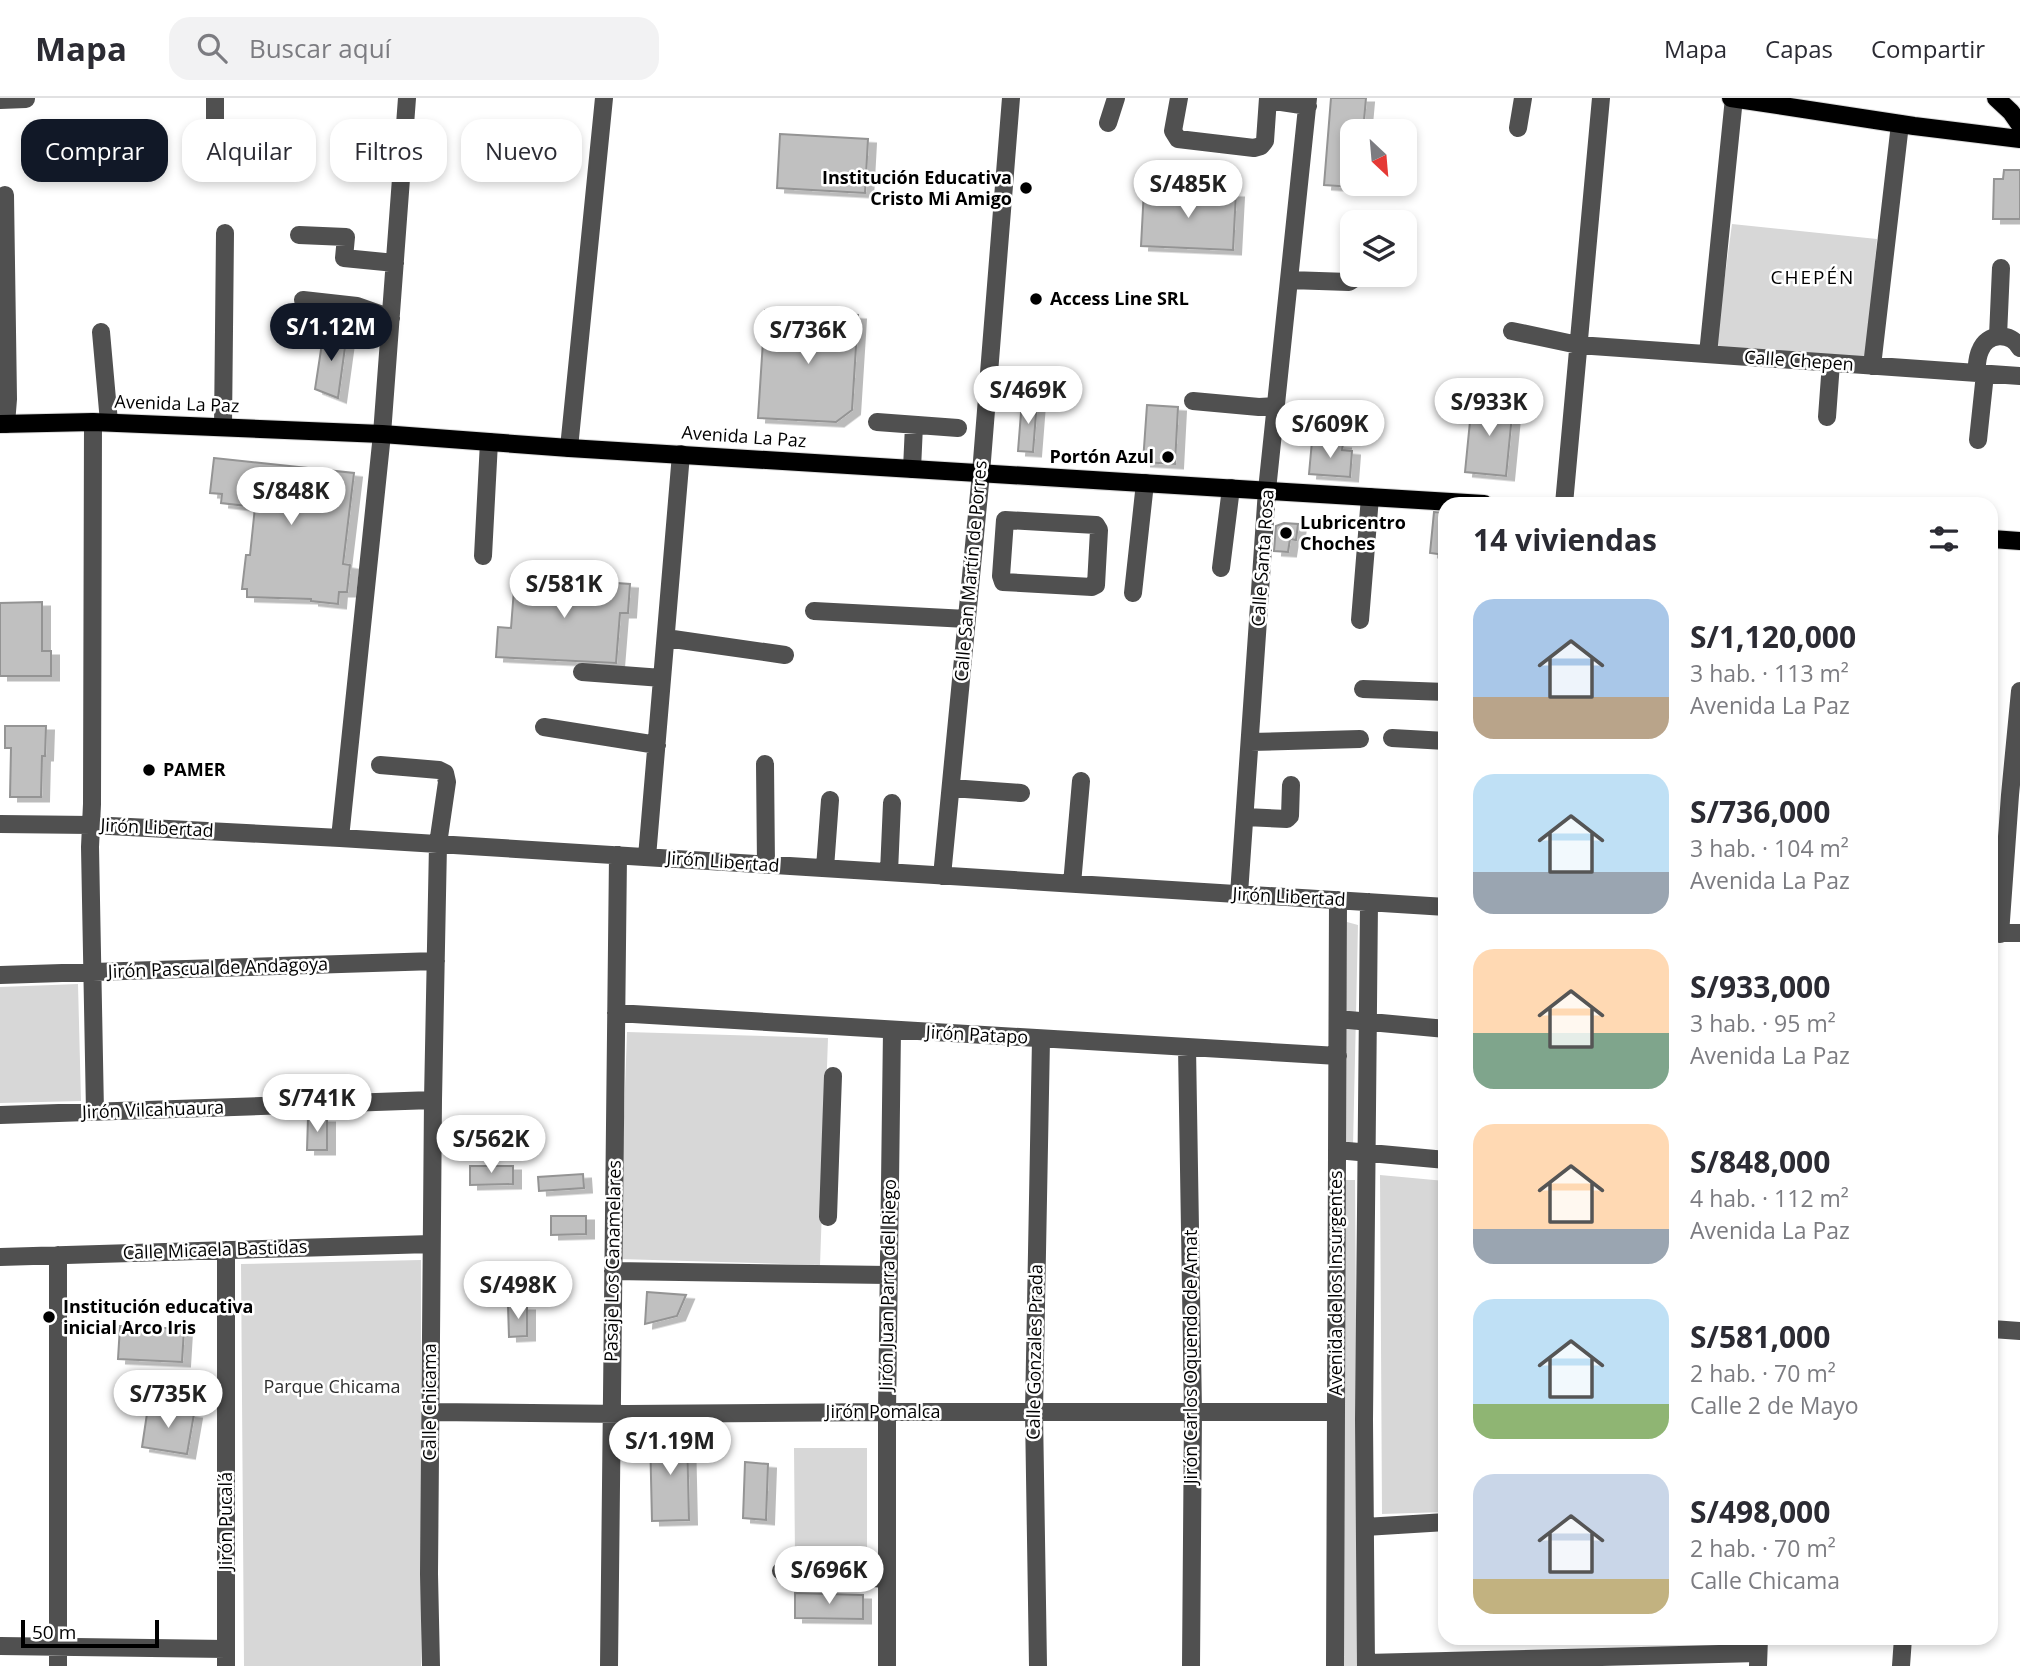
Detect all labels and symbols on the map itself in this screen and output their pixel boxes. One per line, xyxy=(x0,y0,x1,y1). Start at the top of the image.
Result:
north arrow xyxy=(1340,119,1418,196)
pin: S/485K xyxy=(1131,160,1245,220)
place label: Institución Educativa Cristo Mi Amigo xyxy=(822,165,1012,210)
marker: Institución Educativa Cristo Mi Amigo xyxy=(1018,180,1034,196)
district label: CHEPÉN xyxy=(1771,264,1855,290)
place label: Access Line SRL xyxy=(1050,286,1189,310)
marker: Access Line SRL xyxy=(1028,291,1044,307)
pin: S/1.12M xyxy=(266,303,396,363)
pin: S/736K xyxy=(751,306,865,366)
street label: Calle Chepen xyxy=(1743,344,1855,376)
pin: S/469K xyxy=(971,366,1085,426)
pin: S/933K xyxy=(1432,378,1546,438)
street label: Avenida La Paz xyxy=(114,389,240,417)
pin: S/609K xyxy=(1273,400,1387,460)
street label: Avenida La Paz xyxy=(681,420,807,452)
place label: Portón Azul xyxy=(1049,444,1154,468)
marker: Portón Azul xyxy=(1160,449,1176,465)
street label: Calle San Martín de Porres xyxy=(948,459,992,682)
pin: S/848K xyxy=(234,468,348,527)
street label: Calle Santa Rosa xyxy=(1245,488,1279,627)
place label: Lubricentro Choches xyxy=(1300,510,1406,555)
marker: Lubricentro Choches xyxy=(1278,525,1294,541)
pin: S/581K xyxy=(507,560,621,620)
place label: PAMER xyxy=(163,757,226,781)
marker: PAMER xyxy=(141,762,157,778)
street label: Jirón Libertad xyxy=(98,812,214,842)
street label: Jirón Libertad xyxy=(664,845,780,877)
street label: Jirón Libertad xyxy=(1230,881,1346,911)
street label: Jirón Pascual de Andagoya xyxy=(105,951,329,983)
street label: Jirón Patapo xyxy=(923,1019,1029,1049)
pin: S/741K xyxy=(260,1074,374,1134)
street label: Jirón Vilcahuaura xyxy=(79,1095,224,1124)
pin: S/562K xyxy=(434,1116,548,1175)
street label: Pasaje Los Canamelares xyxy=(598,1160,626,1362)
street label: Avenida de los Insurgentes xyxy=(1323,1170,1347,1396)
street label: Jirón Juan Parra del Riego xyxy=(873,1179,901,1393)
street label: Jirón Carlos Oquendo de Amat xyxy=(1178,1230,1202,1486)
street label: Calle Micaela Bastidas xyxy=(122,1234,308,1264)
pin: S/498K xyxy=(461,1262,575,1321)
street label: Calle Gonzales Prada xyxy=(1020,1264,1048,1440)
place label: Institución educativa inicial Arco Iris xyxy=(63,1294,254,1339)
marker: Institución educativa inicial Arco Iris xyxy=(41,1309,57,1325)
street label: Calle Chicama xyxy=(417,1343,441,1461)
pin: S/735K xyxy=(111,1370,225,1430)
park label: Parque Chicama xyxy=(263,1374,401,1398)
street label: Jirón Pomalca xyxy=(824,1399,940,1423)
pin: S/1.19M xyxy=(605,1418,735,1477)
street label: Jirón Pucalá xyxy=(213,1472,237,1572)
pin: S/696K xyxy=(772,1546,886,1606)
scale bar xyxy=(21,1617,159,1649)

